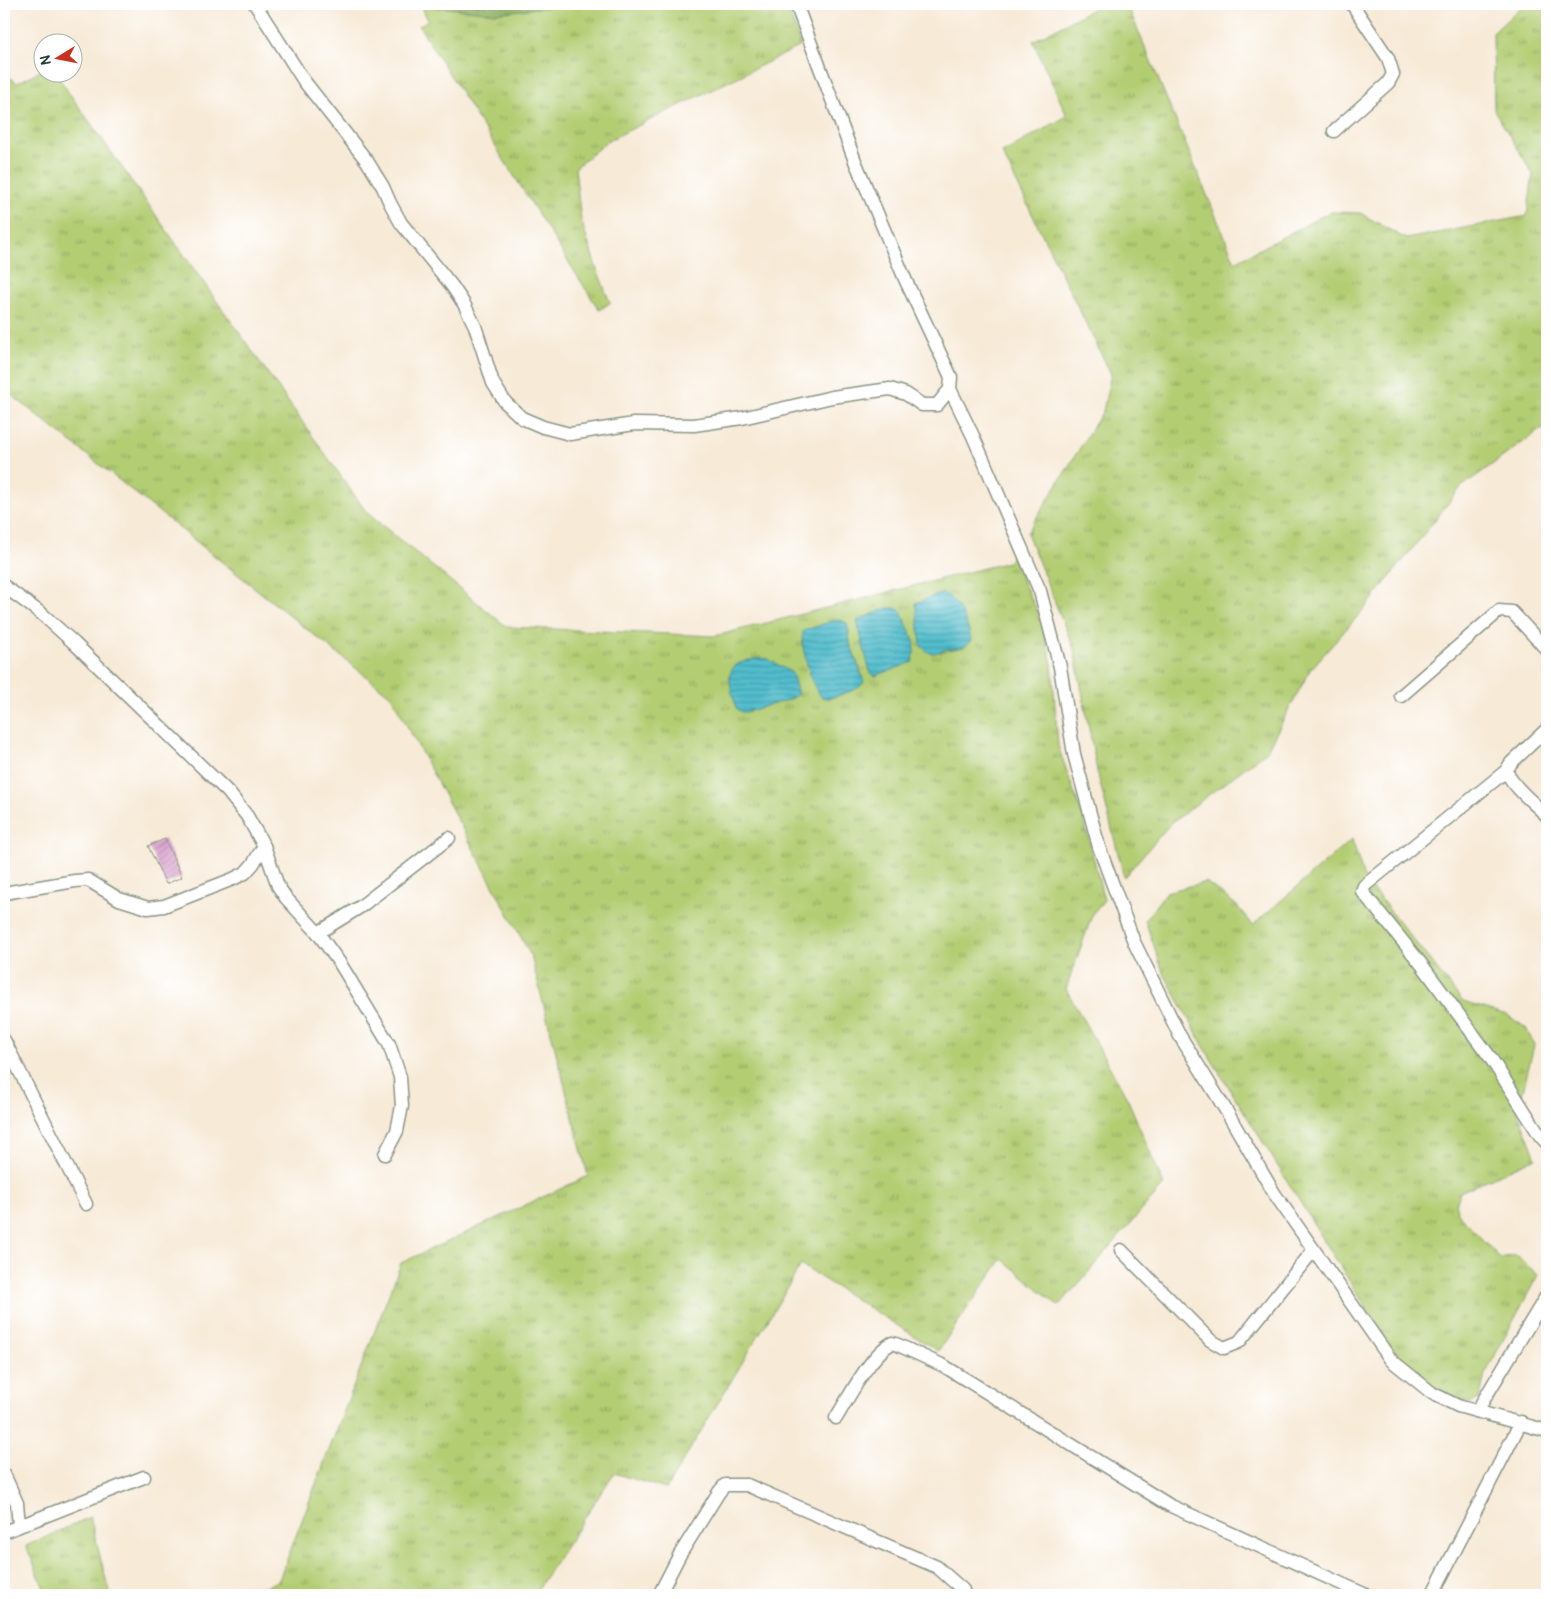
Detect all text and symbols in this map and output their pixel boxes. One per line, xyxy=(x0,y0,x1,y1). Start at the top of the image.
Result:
north arrow xyxy=(32,32,82,82)
text: N xyxy=(36,54,55,66)

